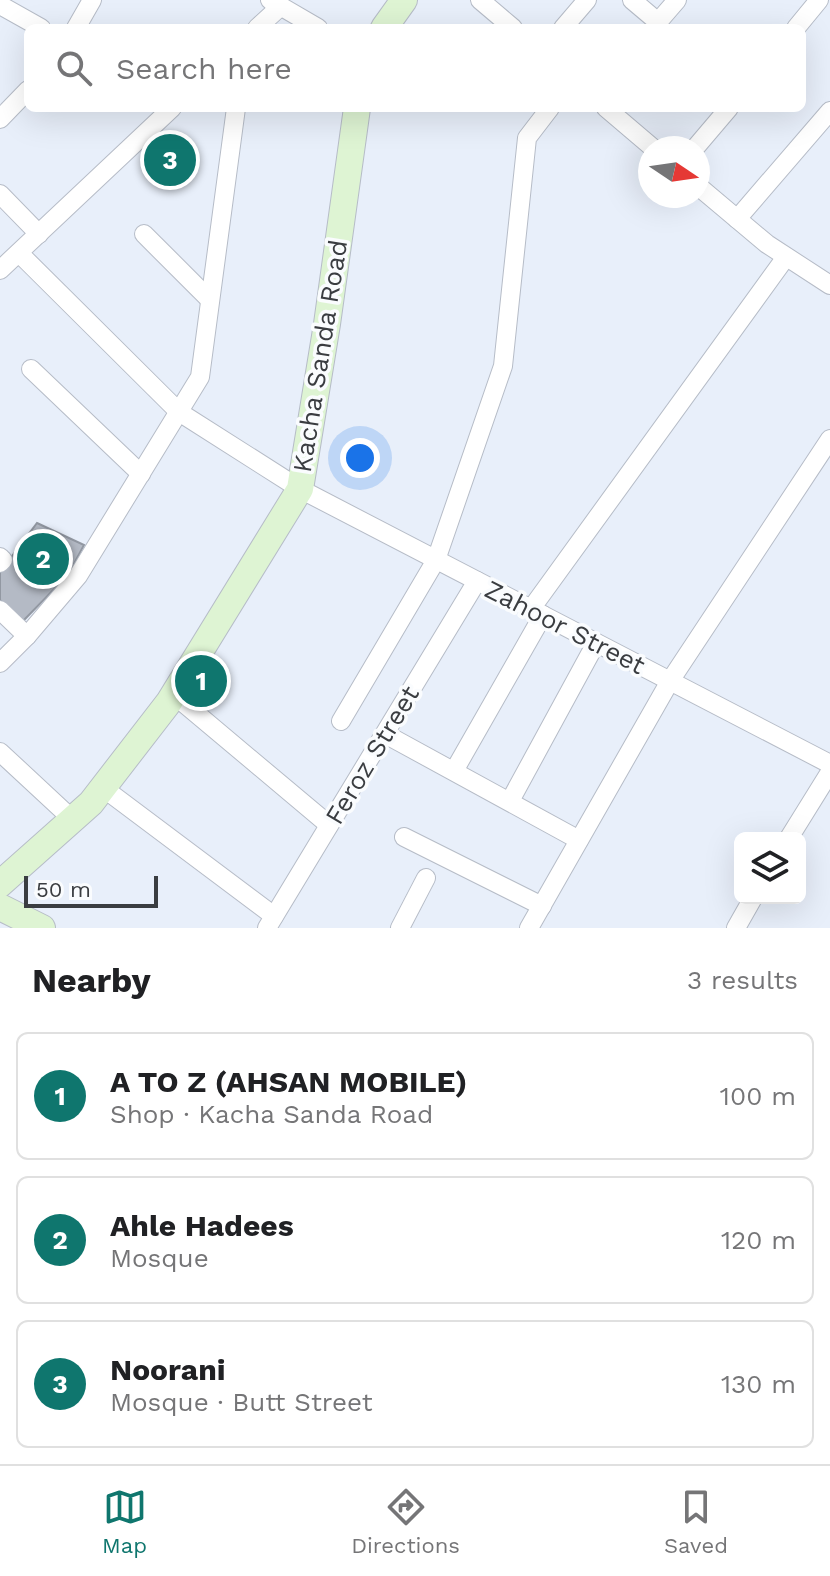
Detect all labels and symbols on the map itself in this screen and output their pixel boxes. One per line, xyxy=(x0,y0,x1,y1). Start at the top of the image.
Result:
pin: 3 xyxy=(144,130,196,190)
north arrow xyxy=(638,136,710,208)
street label: Kacha Sanda Road xyxy=(287,238,353,474)
your location xyxy=(340,438,380,478)
pin: 2 xyxy=(17,529,69,589)
street label: Zahoor Street xyxy=(480,574,650,680)
pin: 1 xyxy=(175,651,227,711)
street label: Feroz Street xyxy=(319,680,425,830)
scale bar xyxy=(24,872,158,908)

